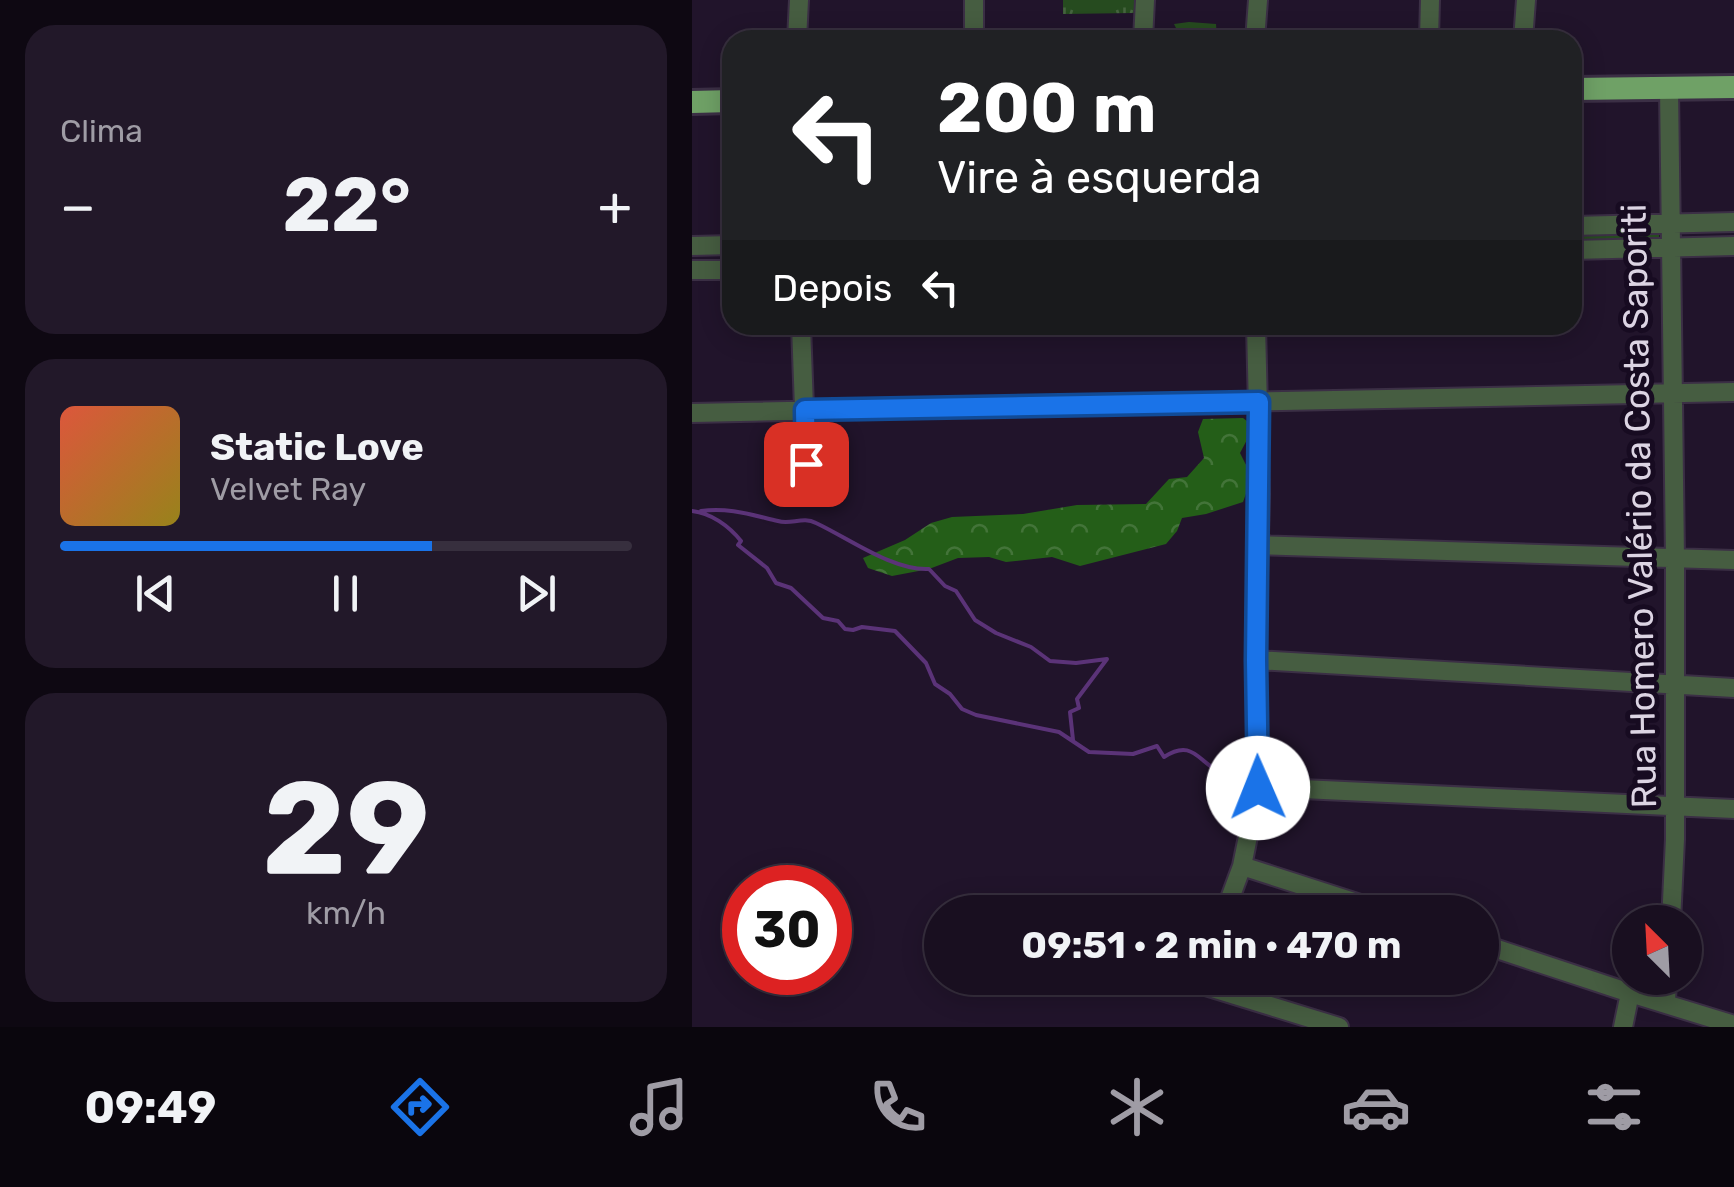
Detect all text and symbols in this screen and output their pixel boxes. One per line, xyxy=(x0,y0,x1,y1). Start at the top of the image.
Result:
text: 200 m xyxy=(937,67,1157,150)
icon: left xyxy=(772,70,902,200)
text: Clima xyxy=(60,112,143,150)
text: Vire à esquerda xyxy=(937,151,1261,204)
text: 22° xyxy=(283,161,411,250)
text: − xyxy=(60,174,96,239)
text: + xyxy=(598,174,632,239)
street label: Rua Homero Valério da Costa Saporiti xyxy=(1613,203,1665,809)
icon: left xyxy=(913,260,968,315)
text: Depois xyxy=(772,265,893,311)
pin xyxy=(764,422,849,507)
text: Static Love xyxy=(210,424,424,470)
icon: arrive xyxy=(779,437,834,492)
text: Velvet Ray xyxy=(210,470,366,508)
icon: previous xyxy=(128,566,183,621)
icon: pause xyxy=(318,566,373,621)
icon: next xyxy=(509,566,564,621)
position arrow xyxy=(1206,736,1310,840)
text: 29 xyxy=(262,751,430,906)
speed limit sign: 30 xyxy=(722,865,852,995)
text: km/h xyxy=(306,894,386,932)
north arrow xyxy=(1612,905,1702,995)
map controls xyxy=(1612,905,1702,995)
text: 09:51 · 2 min · 470 m xyxy=(1021,922,1402,968)
icon: directions xyxy=(385,1072,455,1142)
icon: music xyxy=(624,1072,694,1142)
icon: phone xyxy=(863,1072,933,1142)
icon: climate xyxy=(1102,1072,1172,1142)
icon: car xyxy=(1341,1072,1411,1142)
icon: filters xyxy=(1579,1072,1649,1142)
text: 09:49 xyxy=(84,1081,216,1134)

